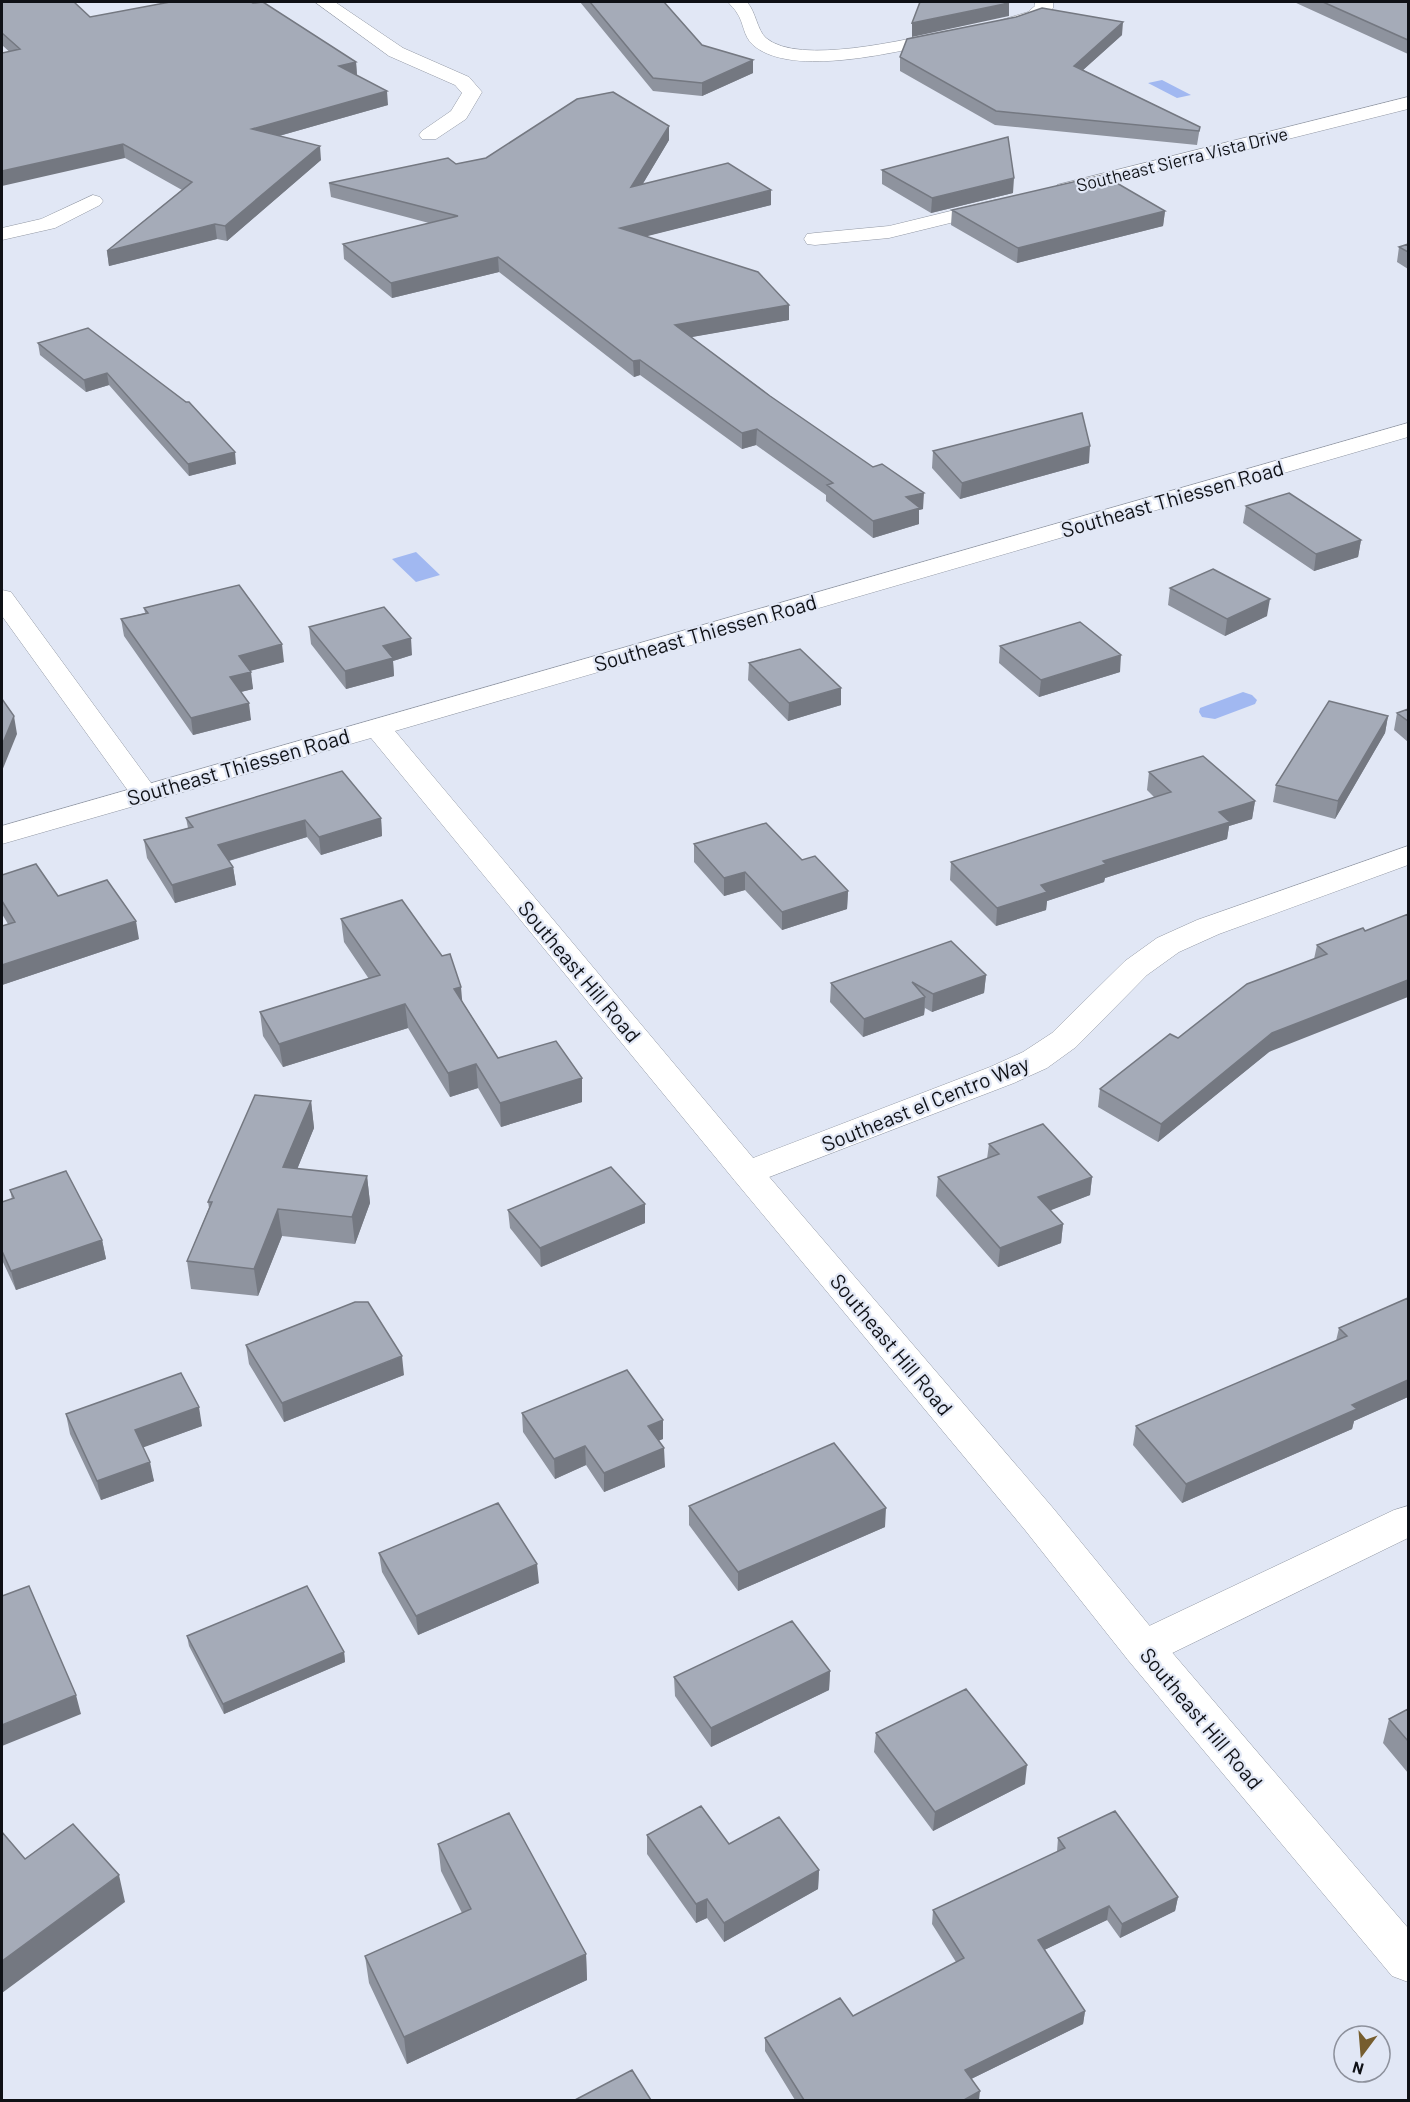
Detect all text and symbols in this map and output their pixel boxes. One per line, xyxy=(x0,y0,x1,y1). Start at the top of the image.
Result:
street label: Southeast Sierra Vista Drive xyxy=(1074,122,1290,196)
street label: Southeast Thiessen Road xyxy=(1058,454,1286,542)
street label: Southeast Thiessen Road xyxy=(591,588,819,676)
street label: Southeast Thiessen Road xyxy=(124,722,352,810)
street label: Southeast Hill Road xyxy=(514,895,646,1047)
street label: Southeast el Centro Way xyxy=(818,1050,1033,1156)
street label: Southeast Hill Road xyxy=(826,1268,958,1420)
street label: Southeast Hill Road xyxy=(1136,1642,1268,1794)
north arrow xyxy=(1332,2024,1392,2084)
text: N xyxy=(1350,2058,1365,2079)

